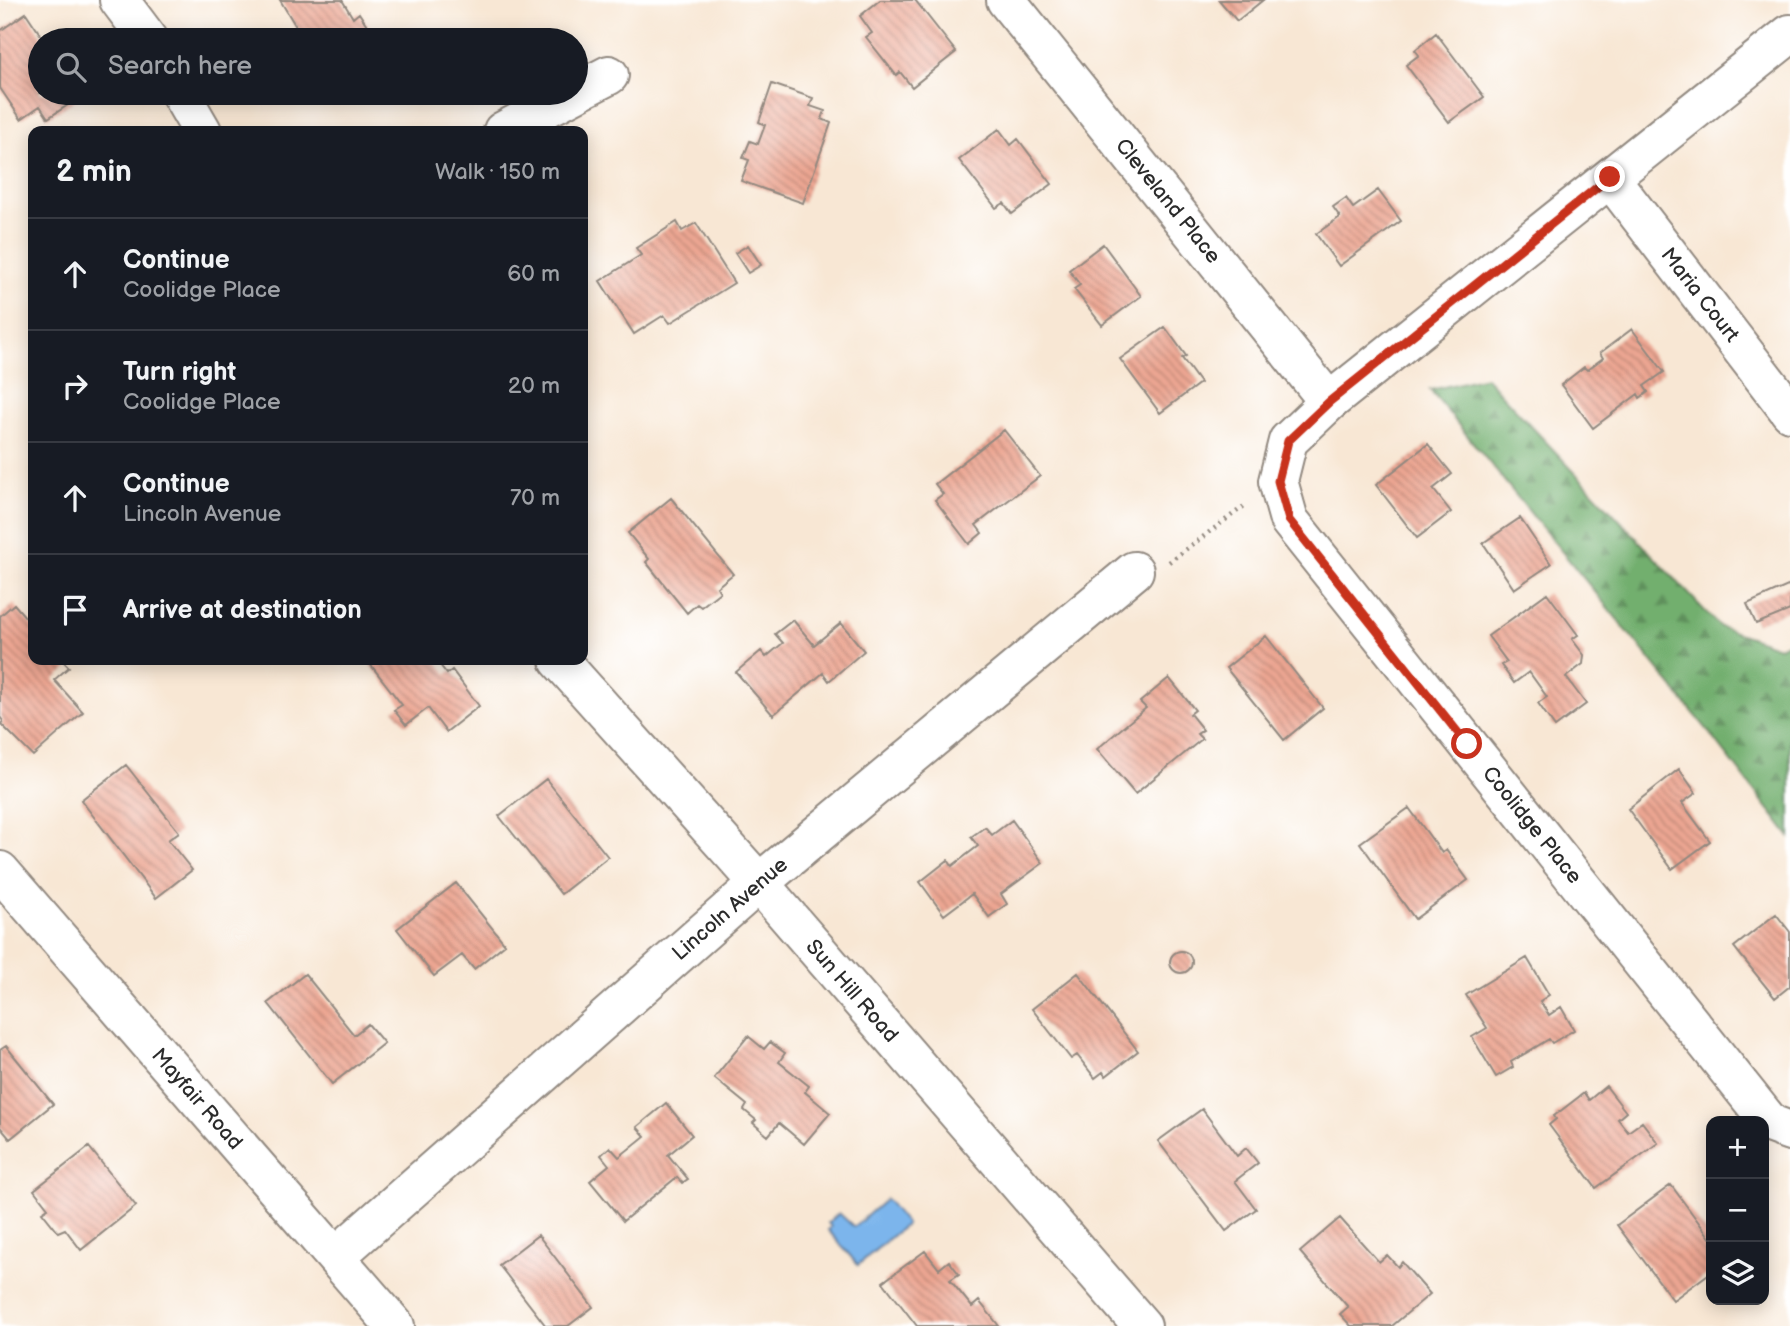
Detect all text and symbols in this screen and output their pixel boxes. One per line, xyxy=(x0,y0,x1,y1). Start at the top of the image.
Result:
search box xyxy=(28,28,588,105)
icon: search xyxy=(52,48,90,86)
text: Search here xyxy=(108,51,252,82)
street label: Cleveland Place xyxy=(1110,134,1226,268)
text: 2 min xyxy=(56,154,132,190)
text: Walk · 150 m xyxy=(435,158,560,186)
route end xyxy=(1594,161,1625,192)
street label: Maria Court xyxy=(1655,243,1745,348)
text: Continue xyxy=(123,245,230,276)
icon: ahead xyxy=(56,255,94,293)
text: 60 m xyxy=(507,260,560,288)
text: Coolidge Place xyxy=(123,276,281,304)
text: Turn right xyxy=(123,357,236,388)
icon: right xyxy=(56,367,94,405)
text: 20 m xyxy=(508,372,560,400)
text: Coolidge Place xyxy=(123,388,281,416)
text: Continue xyxy=(123,469,230,500)
icon: ahead xyxy=(56,479,94,517)
text: 70 m xyxy=(510,484,560,512)
text: Lincoln Avenue xyxy=(123,500,281,528)
icon: arrive xyxy=(56,591,94,629)
text: Arrive at destination xyxy=(123,595,362,626)
route start xyxy=(1451,728,1482,759)
street label: Coolidge Place xyxy=(1477,761,1587,889)
street label: Lincoln Avenue xyxy=(667,852,793,966)
street label: Sun Hill Road xyxy=(801,934,903,1048)
street label: Mayfair Road xyxy=(146,1043,248,1155)
map controls xyxy=(1706,1116,1769,1305)
button: + xyxy=(1706,1116,1769,1179)
button: − xyxy=(1706,1179,1769,1242)
button: layers xyxy=(1706,1242,1769,1305)

